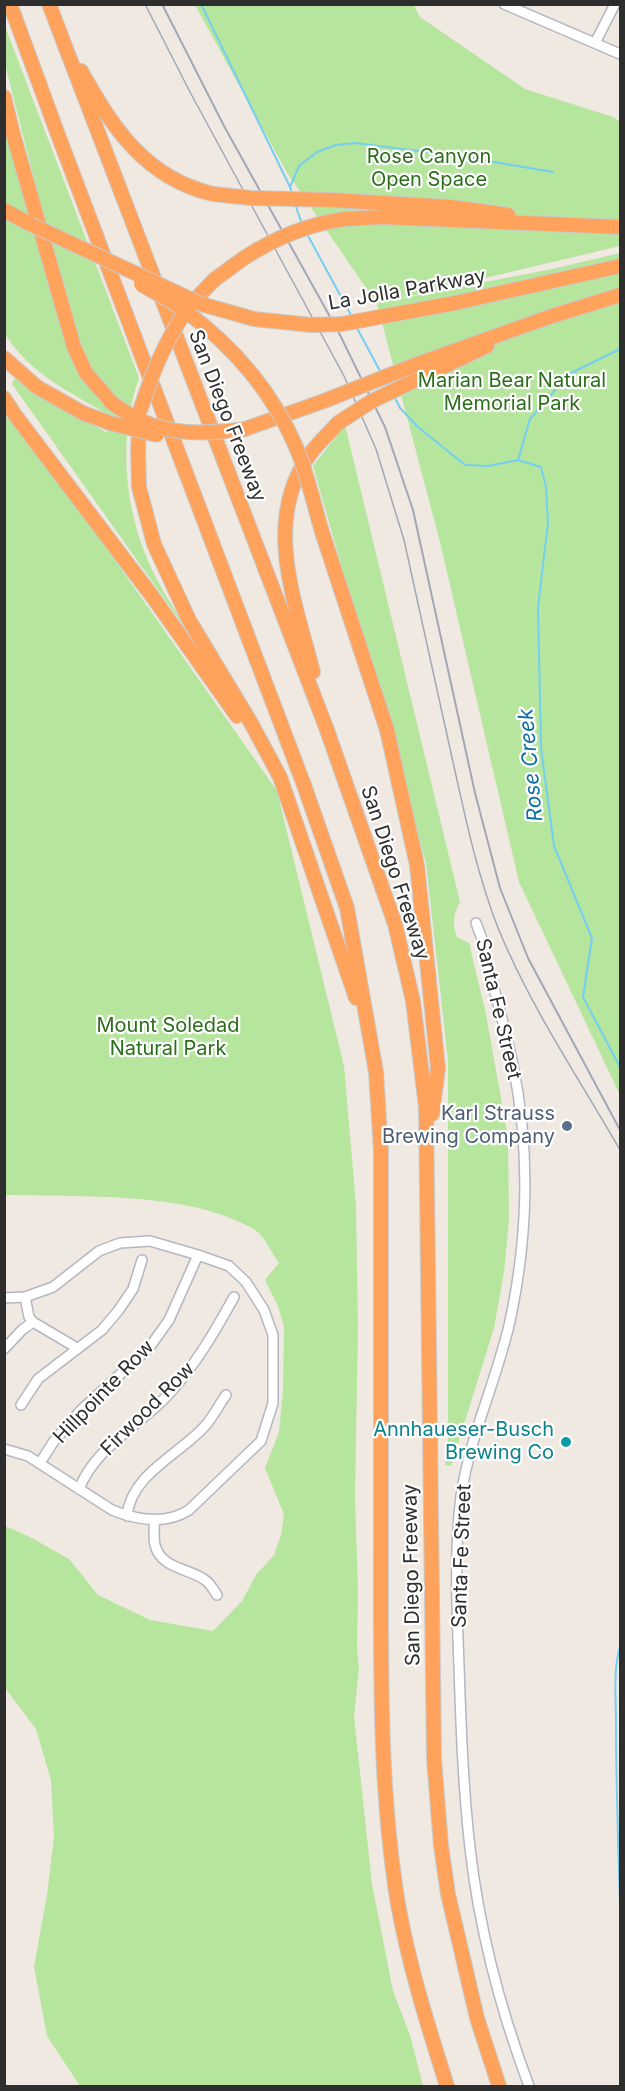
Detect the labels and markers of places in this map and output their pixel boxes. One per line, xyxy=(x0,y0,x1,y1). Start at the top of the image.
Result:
place label: Karl Strauss Brewing Company xyxy=(382,1102,555,1149)
marker: Karl Strauss Brewing Company xyxy=(560,1119,574,1133)
place label: Annhaueser-Busch Brewing Co xyxy=(373,1418,554,1465)
marker: Annhaueser-Busch Brewing Co xyxy=(559,1435,573,1449)

